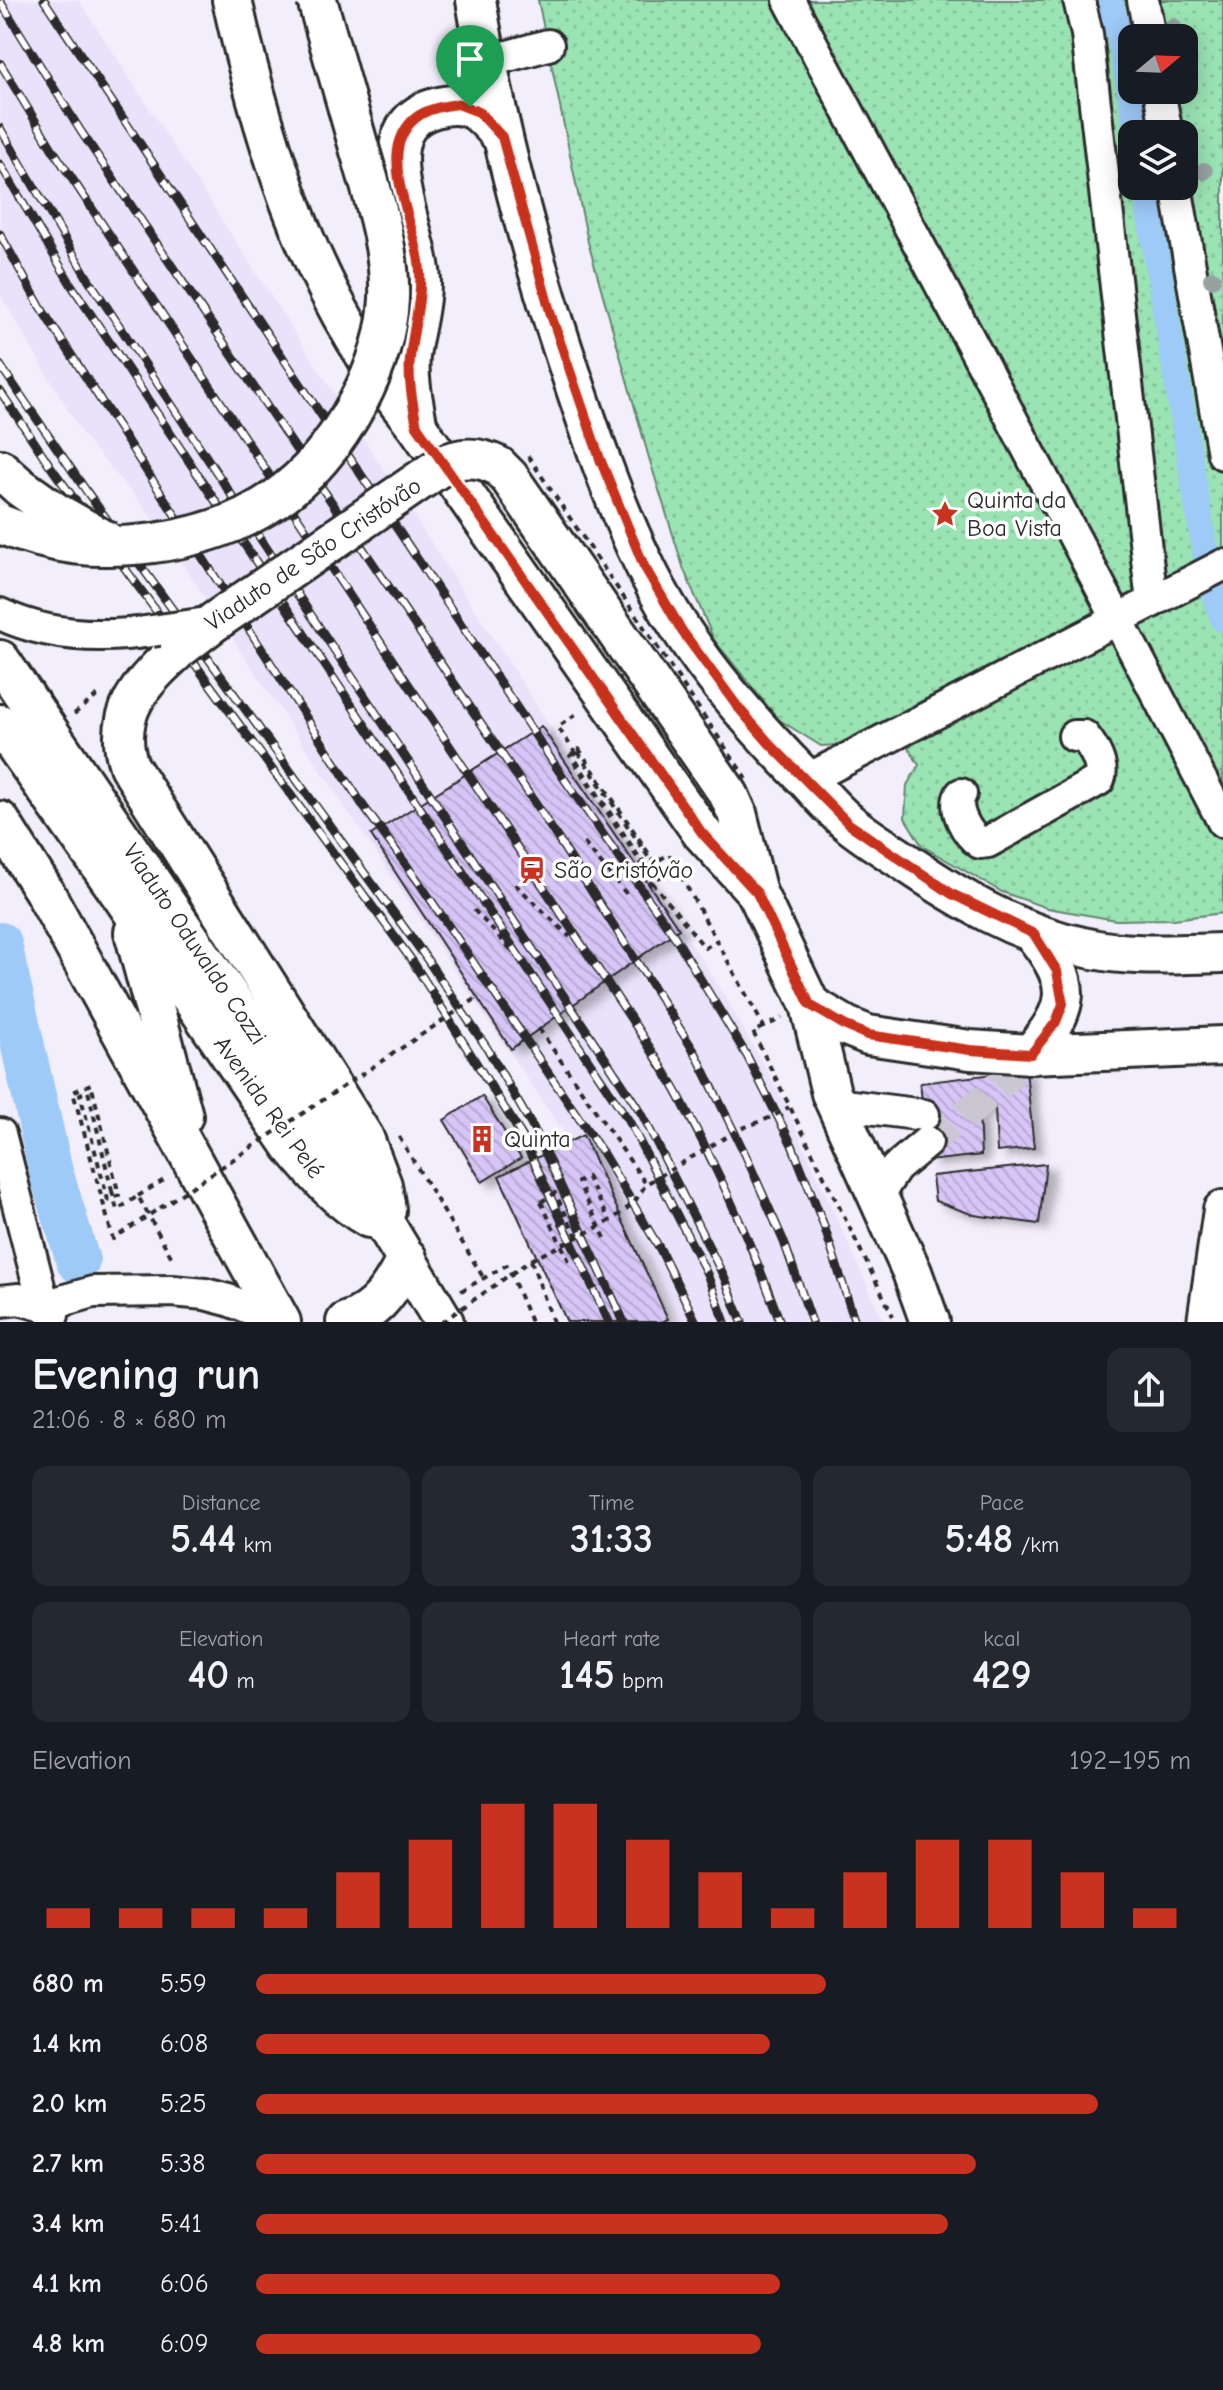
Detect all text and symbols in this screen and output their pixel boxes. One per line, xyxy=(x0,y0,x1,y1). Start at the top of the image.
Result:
north arrow xyxy=(1118,24,1198,104)
map controls xyxy=(1118,24,1198,200)
pin xyxy=(436,25,504,107)
icon: arrive xyxy=(448,37,492,81)
button: layers xyxy=(1118,120,1198,200)
street label: Viaduto de São Cristóvão xyxy=(200,471,426,637)
place label: Quinta da Boa Vista xyxy=(967,486,1067,542)
place icon: Quinta da Boa Vista xyxy=(930,499,960,529)
street label: Viaduto Oduvaldo Cozzi xyxy=(117,838,273,1050)
station icon: São Cristóvão xyxy=(517,855,547,885)
place label: São Cristóvão xyxy=(554,856,693,884)
street label: Avenida Rei Pelé xyxy=(208,1031,330,1183)
building icon: Quinta xyxy=(467,1124,497,1154)
place label: Quinta xyxy=(504,1125,571,1153)
button: share xyxy=(1107,1348,1191,1432)
text: Evening run xyxy=(32,1349,260,1400)
text: 21:06 · 8 × 680 m xyxy=(32,1405,227,1435)
text: Distance xyxy=(182,1490,261,1516)
text: Time xyxy=(589,1490,634,1516)
text: Pace xyxy=(980,1490,1024,1516)
text: 5.44 xyxy=(170,1516,236,1562)
text: 31:33 xyxy=(570,1516,653,1562)
text: 5:48 xyxy=(945,1516,1013,1562)
text: km xyxy=(236,1532,272,1558)
text: /km xyxy=(1013,1532,1059,1558)
text: Elevation xyxy=(179,1626,263,1652)
text: Heart rate xyxy=(563,1626,660,1652)
text: kcal xyxy=(983,1626,1020,1652)
text: 40 xyxy=(188,1652,229,1698)
text: 145 xyxy=(559,1652,615,1698)
text: 429 xyxy=(972,1652,1032,1698)
text: m xyxy=(229,1668,255,1694)
text: bpm xyxy=(615,1668,664,1694)
text: Elevation xyxy=(32,1746,132,1776)
text: 192–195 m xyxy=(1069,1746,1191,1776)
text: 680 m xyxy=(32,1969,104,1999)
text: 5:59 xyxy=(160,1969,207,1999)
text: 1.4 km xyxy=(32,2029,102,2059)
text: 6:08 xyxy=(160,2029,208,2059)
text: 2.0 km xyxy=(32,2089,107,2119)
text: 5:25 xyxy=(160,2089,207,2119)
text: 2.7 km xyxy=(32,2149,104,2179)
text: 5:38 xyxy=(160,2149,205,2179)
text: 3.4 km xyxy=(32,2209,104,2239)
text: 5:41 xyxy=(160,2209,202,2239)
text: 4.1 km xyxy=(32,2269,102,2299)
text: 6:06 xyxy=(160,2269,209,2299)
text: 4.8 km xyxy=(32,2329,105,2359)
text: 6:09 xyxy=(160,2329,208,2359)

